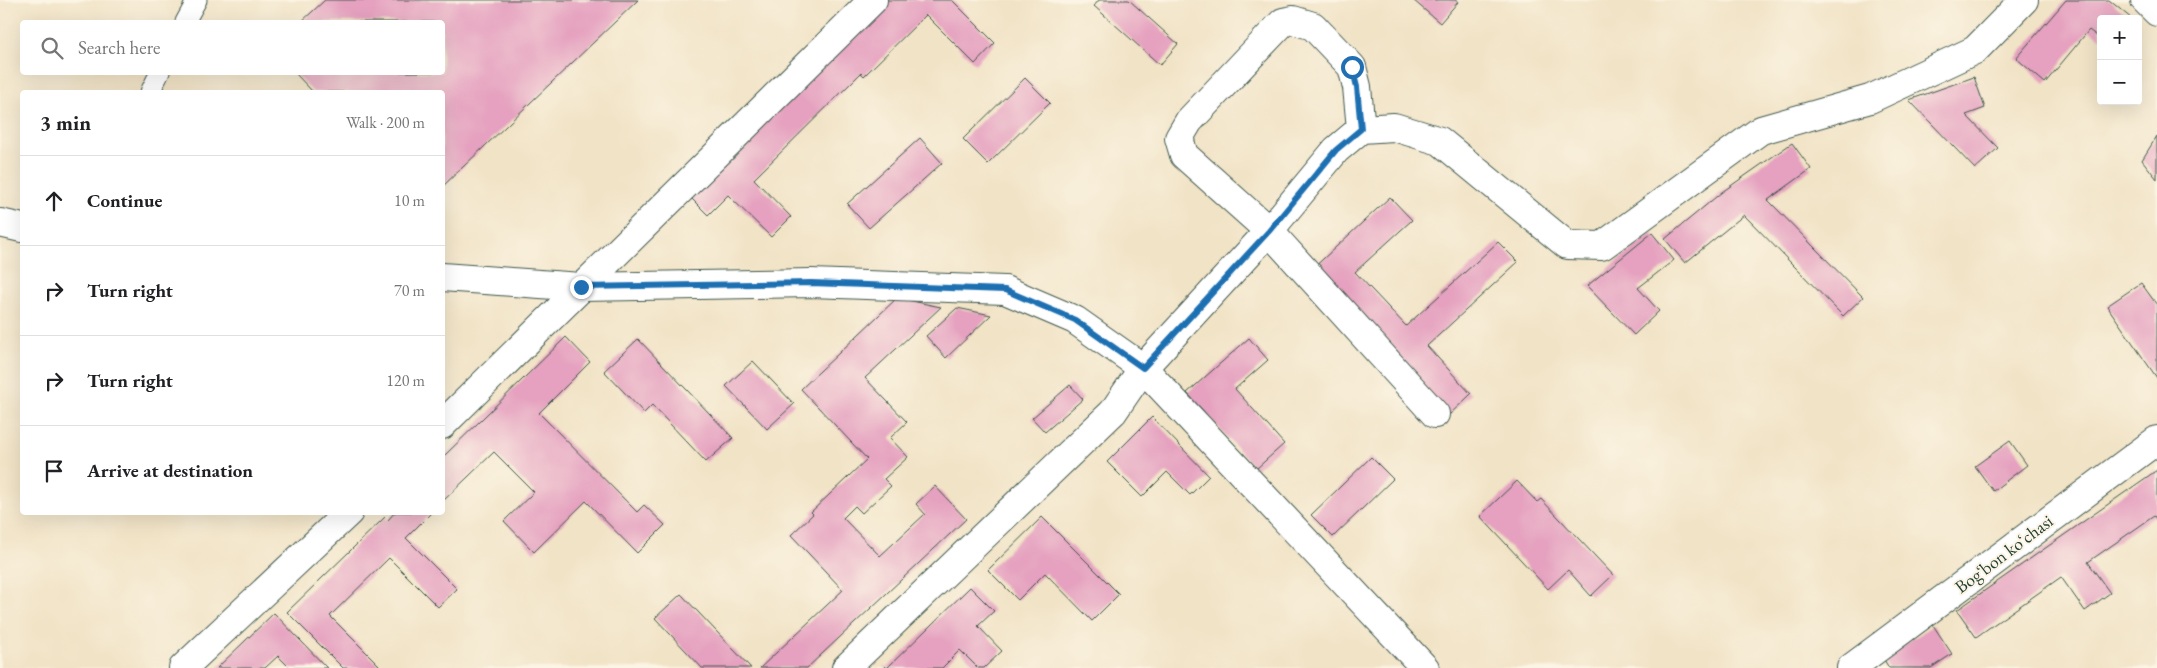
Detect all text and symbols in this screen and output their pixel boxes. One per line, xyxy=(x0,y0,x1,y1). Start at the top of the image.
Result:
map controls xyxy=(2097,15,2142,105)
button: + xyxy=(2097,15,2142,60)
search box xyxy=(20,20,445,75)
icon: search xyxy=(38,34,66,62)
text: Search here xyxy=(78,35,160,60)
route start xyxy=(1341,56,1364,79)
button: − xyxy=(2097,60,2142,105)
text: 3 min xyxy=(40,109,91,136)
text: Walk · 200 m xyxy=(346,112,425,133)
icon: ahead xyxy=(40,187,68,215)
text: Continue xyxy=(87,188,162,213)
text: 10 m xyxy=(394,190,425,211)
route end xyxy=(570,276,593,299)
icon: right xyxy=(40,277,68,305)
text: Turn right xyxy=(87,278,173,303)
text: 70 m xyxy=(394,280,425,301)
icon: right xyxy=(40,367,68,395)
text: Turn right xyxy=(87,368,173,393)
text: 120 m xyxy=(386,370,425,391)
icon: arrive xyxy=(40,457,68,485)
text: Arrive at destination xyxy=(87,458,253,483)
street label: Bogʻbon koʻchasi xyxy=(1950,509,2058,598)

